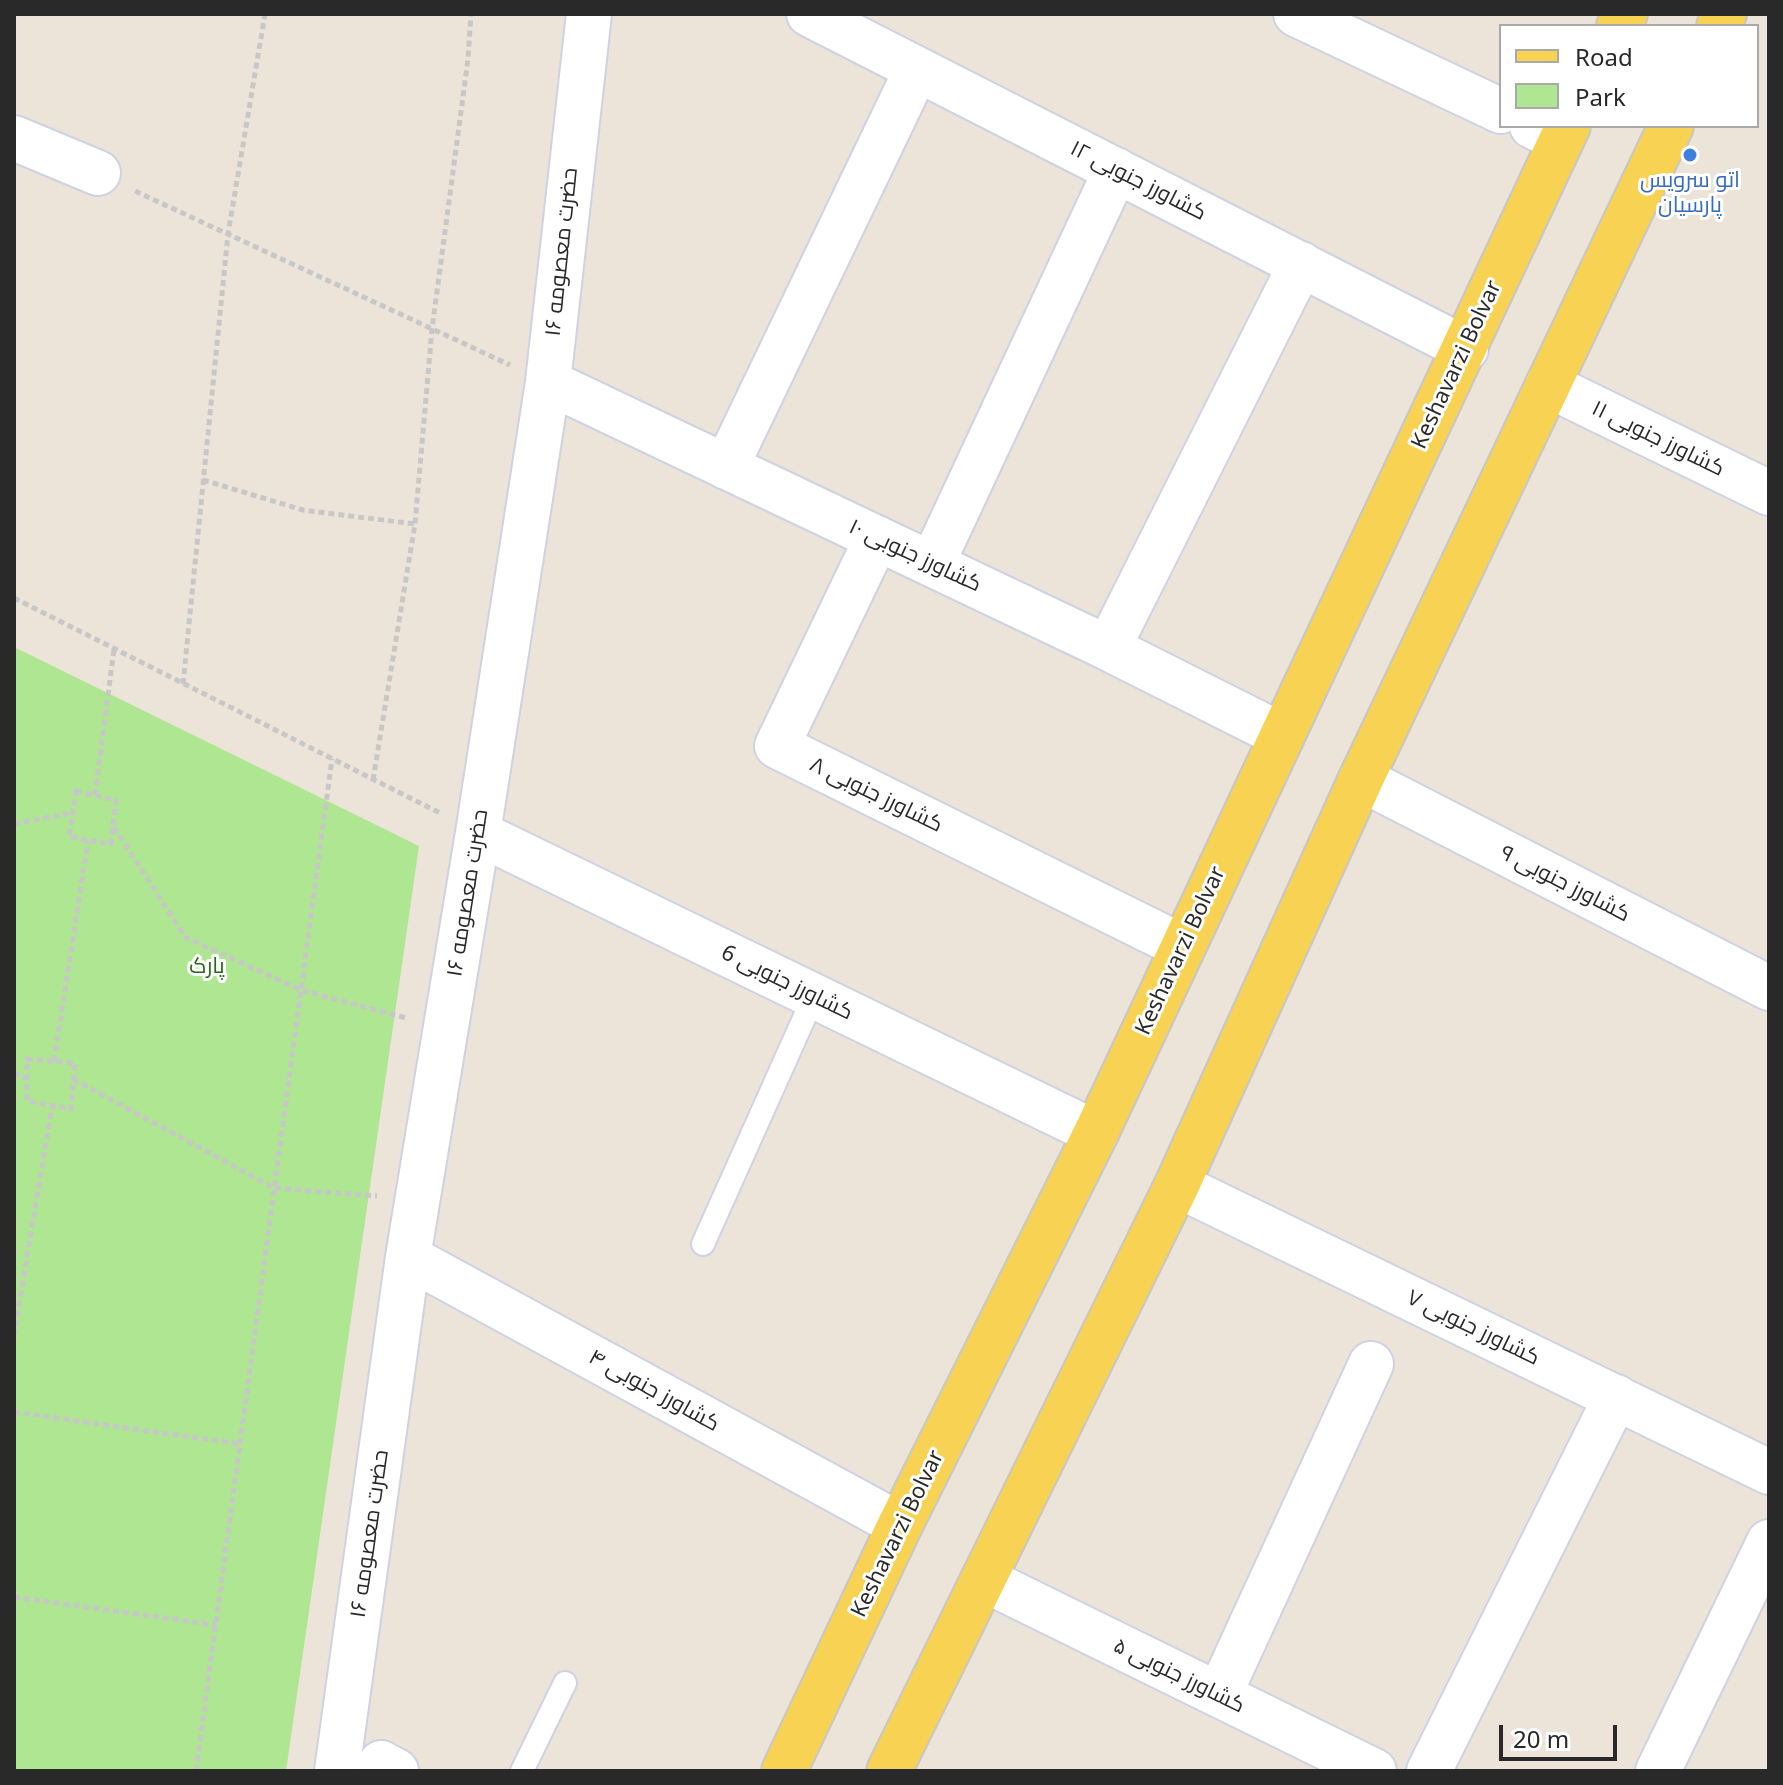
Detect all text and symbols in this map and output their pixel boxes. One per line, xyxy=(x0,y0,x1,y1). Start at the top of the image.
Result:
legend xyxy=(1499,24,1759,128)
text: Road xyxy=(1575,40,1633,73)
text: Park xyxy=(1575,80,1626,113)
street label: کشاورز جنوبی ۱۲ xyxy=(1066,135,1210,227)
marker: اتو سرویس پارسیان xyxy=(1681,146,1699,164)
street label: حضرت معصومه ۱۶ xyxy=(540,166,584,338)
place label: اتو سرویس پارسیان xyxy=(1640,168,1740,220)
street label: Keshavarzi Bolvar xyxy=(1406,277,1508,453)
street label: کشاورز جنوبی ۱۱ xyxy=(1587,395,1729,483)
street label: کشاورز جنوبی ۱۰ xyxy=(845,514,985,598)
street label: کشاورز جنوبی ۸ xyxy=(805,751,947,839)
street label: حضرت معصومه ۱۶ xyxy=(442,807,494,979)
street label: کشاورز جنوبی ۹ xyxy=(1496,840,1634,928)
street label: Keshavarzi Bolvar xyxy=(1130,863,1232,1039)
street label: کشاورز جنوبی 6 xyxy=(717,940,857,1026)
park label: پارک xyxy=(189,954,225,980)
street label: کشاورز جنوبی ۷ xyxy=(1402,1284,1544,1372)
street label: کشاورز جنوبی ۴ xyxy=(584,1344,724,1438)
street label: Keshavarzi Bolvar xyxy=(846,1446,950,1622)
street label: حضرت معصومه ۱۶ xyxy=(345,1448,395,1620)
street label: کشاورز جنوبی ۵ xyxy=(1109,1633,1249,1719)
scale bar xyxy=(1503,1709,1621,1759)
text: 20 m xyxy=(1513,1722,1569,1755)

